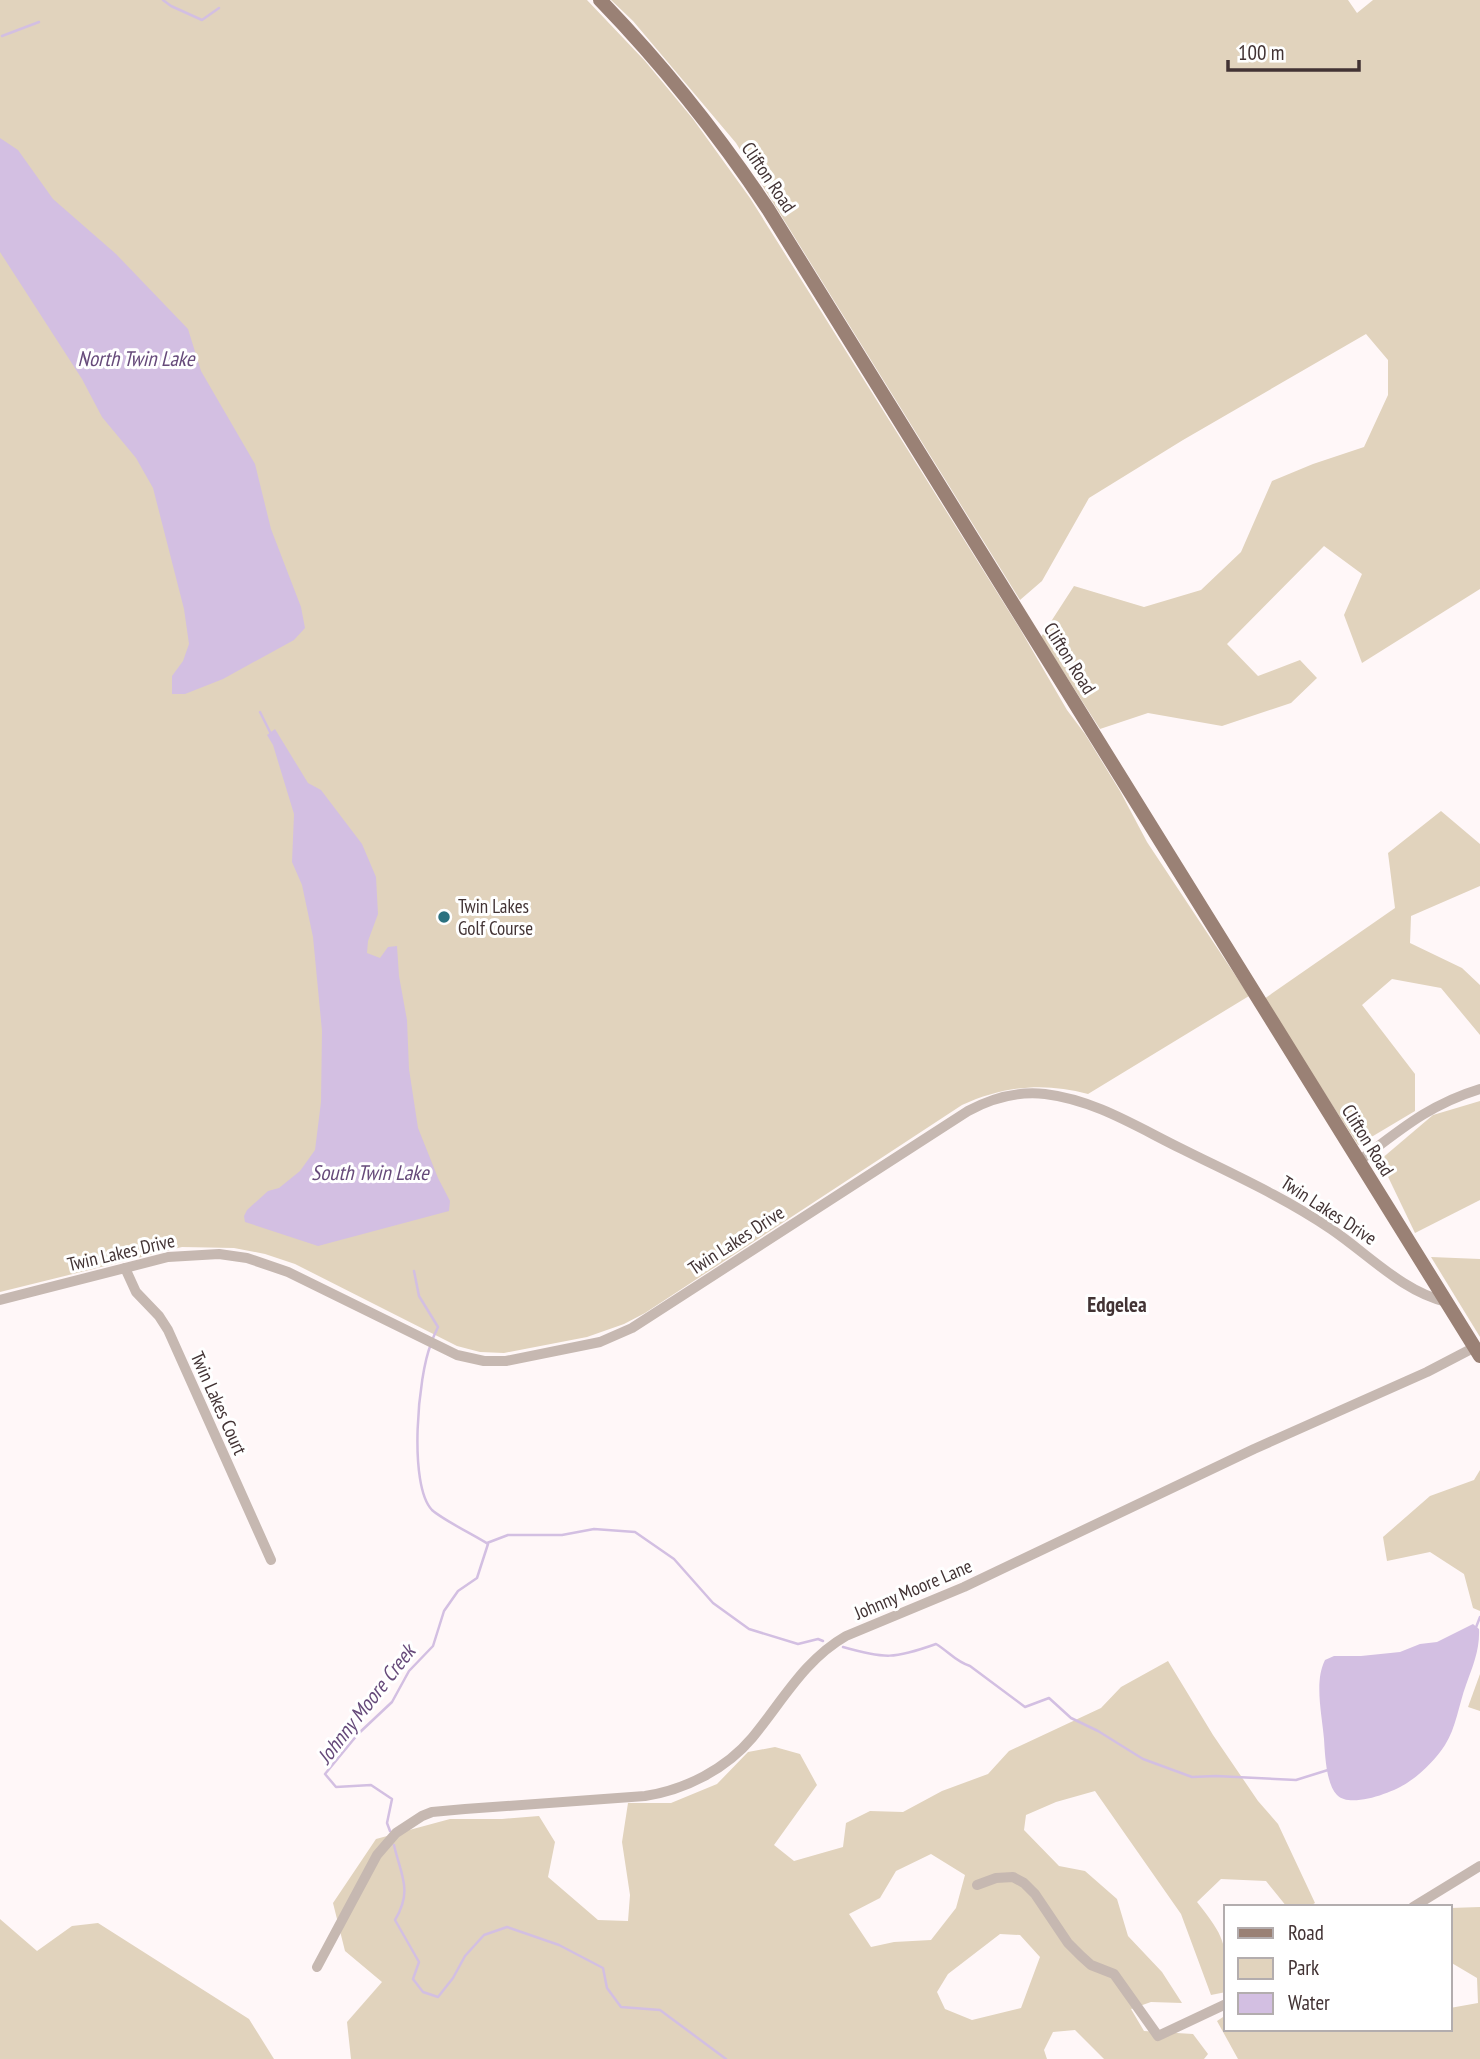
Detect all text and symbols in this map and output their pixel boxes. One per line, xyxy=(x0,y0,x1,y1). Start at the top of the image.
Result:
scale bar xyxy=(1228,28,1359,72)
text: 100 m xyxy=(1238,39,1284,66)
street label: Clifton Road xyxy=(737,137,801,217)
water label: North Twin Lake xyxy=(78,345,196,372)
street label: Clifton Road xyxy=(1039,618,1101,698)
place label: Twin Lakes Golf Course xyxy=(458,894,533,940)
marker: Twin Lakes Golf Course xyxy=(436,909,452,925)
street label: Clifton Road xyxy=(1337,1100,1399,1180)
water label: South Twin Lake xyxy=(311,1159,430,1186)
street label: Twin Lakes Drive xyxy=(1277,1170,1382,1250)
street label: Twin Lakes Drive xyxy=(684,1200,789,1280)
street label: Twin Lakes Drive xyxy=(65,1228,177,1276)
district label: Edgelea xyxy=(1087,1291,1147,1318)
street label: Twin Lakes Court xyxy=(186,1348,253,1459)
street label: Johnny Moore Lane xyxy=(850,1553,976,1625)
water label: Johnny Moore Creek xyxy=(310,1637,423,1770)
legend xyxy=(1224,1905,1452,2031)
text: Road xyxy=(1288,1919,1324,1946)
text: Park xyxy=(1288,1954,1319,1981)
text: Water xyxy=(1288,1989,1330,2016)

